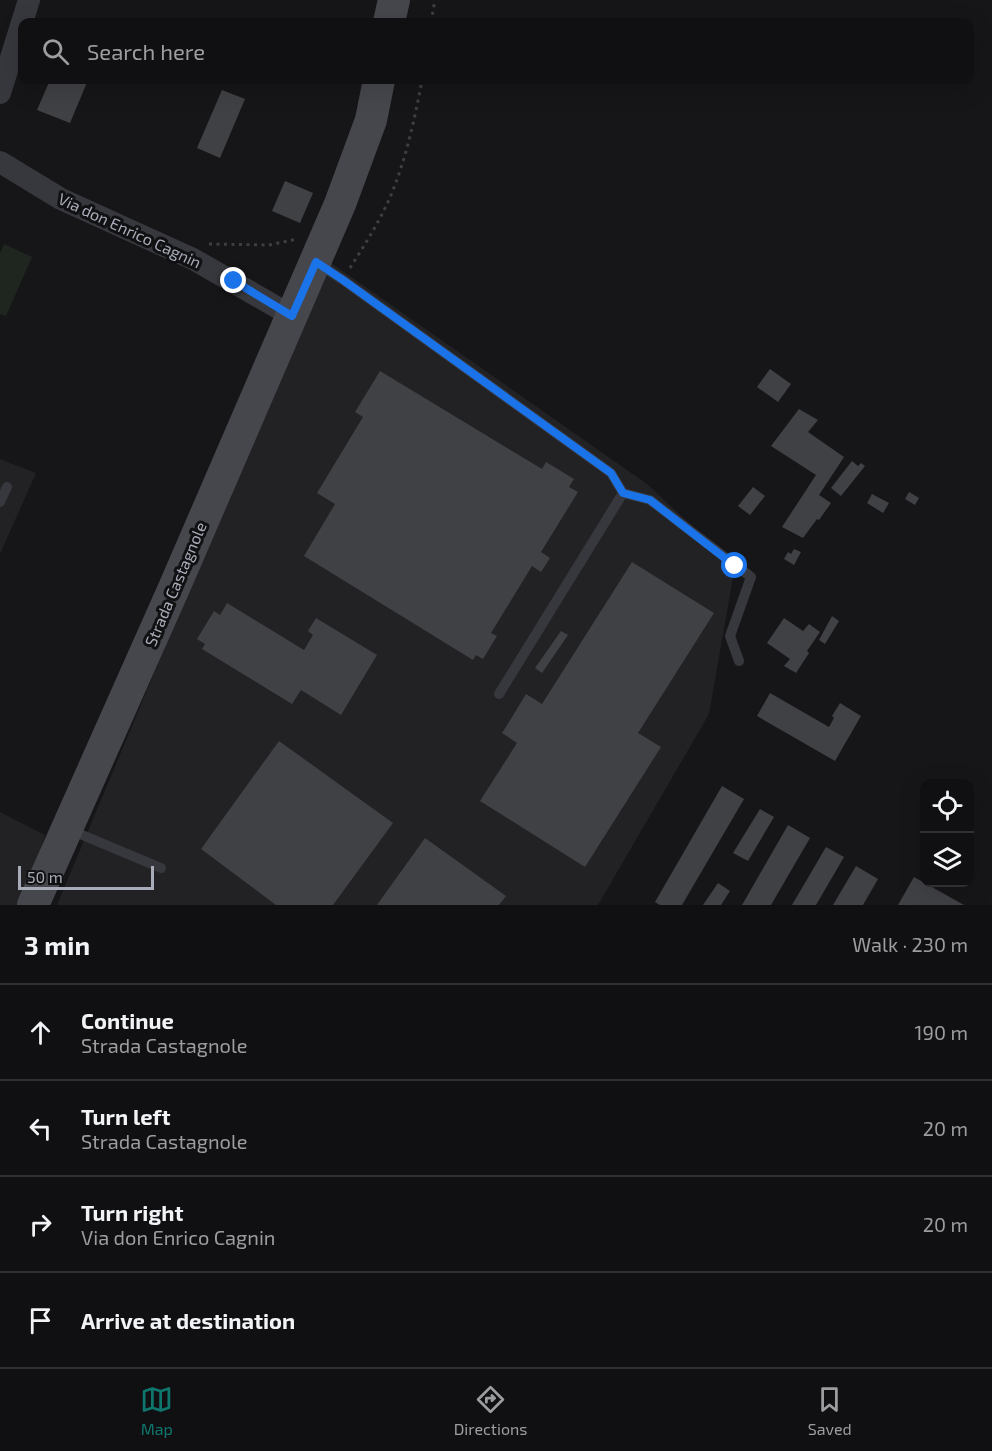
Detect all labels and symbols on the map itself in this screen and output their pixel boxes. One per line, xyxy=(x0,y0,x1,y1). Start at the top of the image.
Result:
street label: Via don Enrico Cagnin xyxy=(55,189,205,271)
route end xyxy=(220,267,246,293)
street label: Strada Castagnole xyxy=(140,519,210,649)
route start xyxy=(721,552,747,578)
scale bar xyxy=(18,863,154,890)

